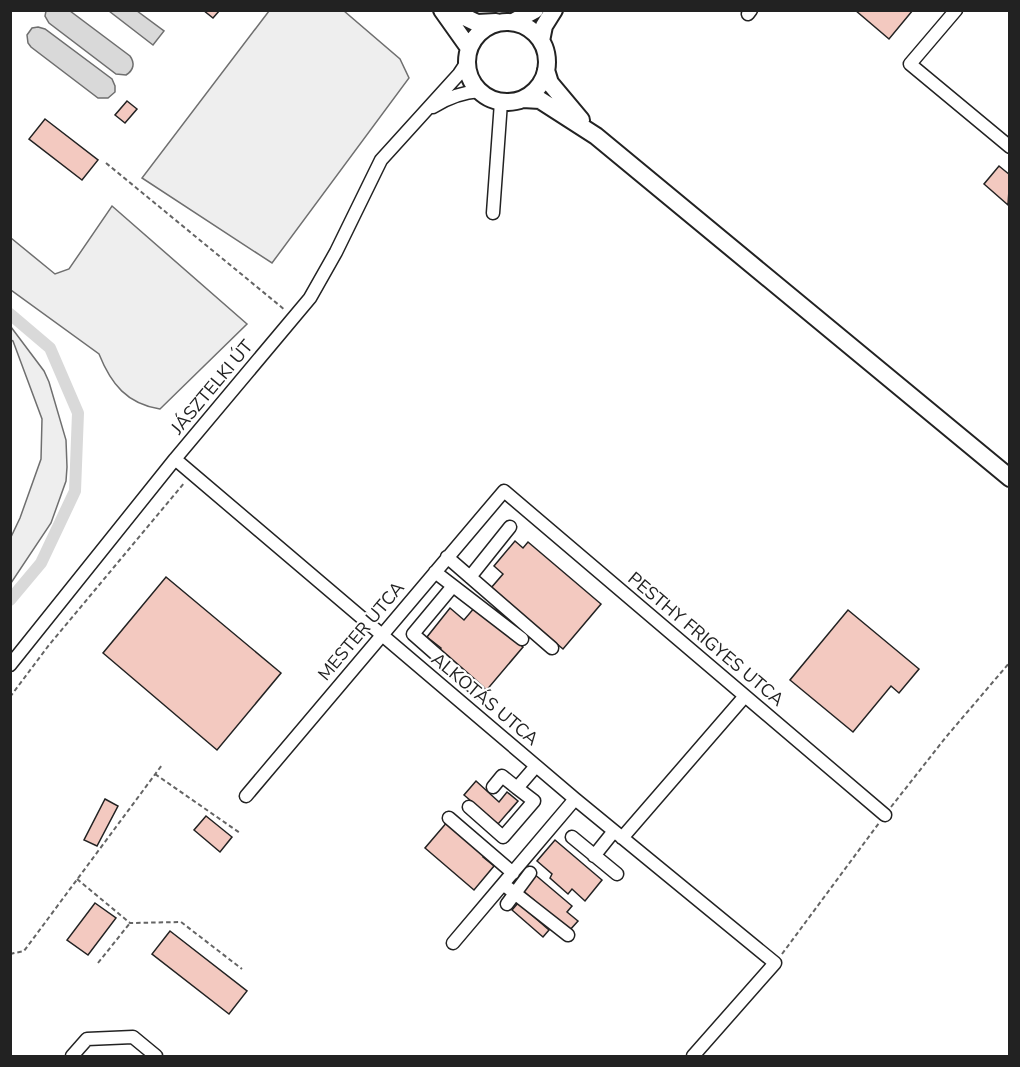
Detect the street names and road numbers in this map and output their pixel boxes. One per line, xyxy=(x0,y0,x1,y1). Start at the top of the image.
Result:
street label: JÁSZTELKI ÚT xyxy=(165,335,259,440)
street label: PESTHY FRIGYES UTCA xyxy=(623,567,789,711)
street label: MESTER UTCA xyxy=(312,576,410,686)
street label: ALKOTÁS UTCA xyxy=(426,647,544,751)

